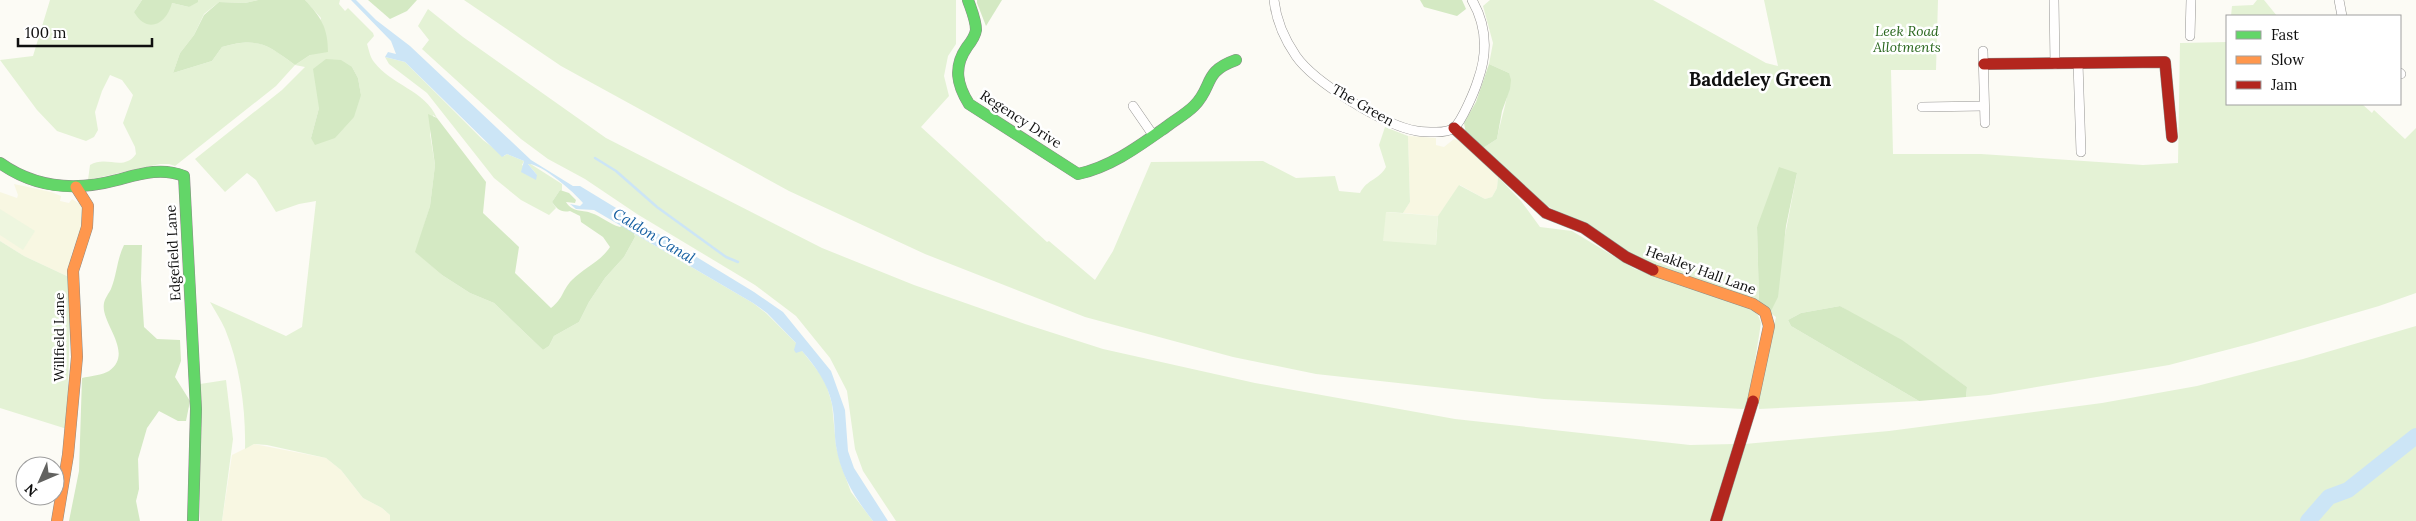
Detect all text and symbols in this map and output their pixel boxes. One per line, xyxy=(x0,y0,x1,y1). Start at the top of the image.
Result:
scale bar xyxy=(18,15,151,47)
legend xyxy=(2226,15,2401,105)
park label: Leek Road Allotments xyxy=(1872,22,1941,56)
text: 100 m xyxy=(25,23,66,42)
text: Fast xyxy=(2271,25,2299,44)
text: Slow xyxy=(2271,50,2304,69)
district label: Baddeley Green xyxy=(1689,67,1831,91)
text: Jam xyxy=(2270,75,2298,94)
street label: The Green xyxy=(1329,80,1398,130)
street label: Regency Drive xyxy=(977,86,1065,152)
street label: Edgefield Lane xyxy=(161,204,185,302)
water label: Caldon Canal xyxy=(610,204,699,268)
street label: Heakley Hall Lane xyxy=(1643,242,1759,298)
street label: Willfield Lane xyxy=(50,292,68,382)
north arrow xyxy=(15,456,65,506)
text: N xyxy=(20,480,41,500)

